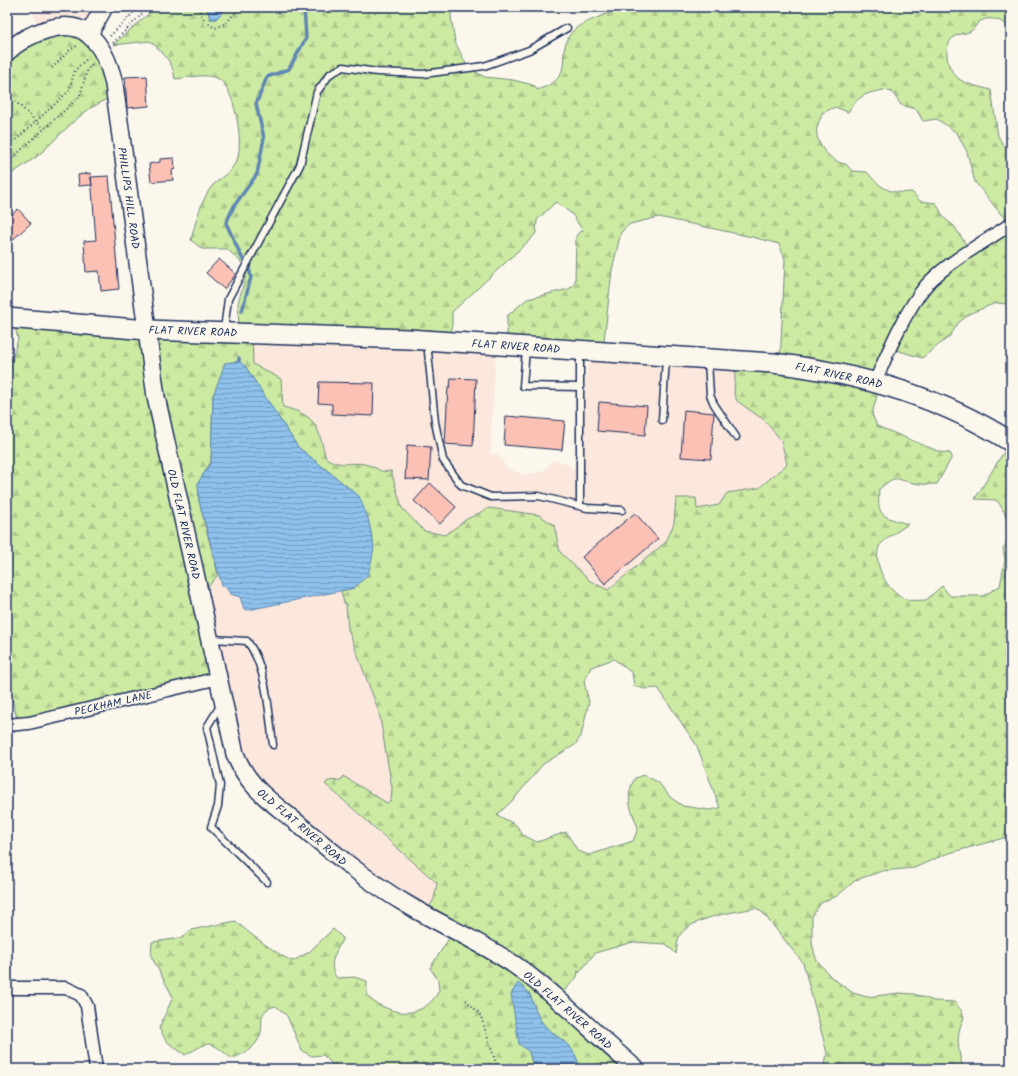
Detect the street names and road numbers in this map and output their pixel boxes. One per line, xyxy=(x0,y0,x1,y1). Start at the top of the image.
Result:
street label: PHILLIPS HILL ROAD xyxy=(112,146,144,250)
street label: FLAT RIVER ROAD xyxy=(148,321,238,343)
street label: FLAT RIVER ROAD xyxy=(471,335,561,359)
street label: FLAT RIVER ROAD xyxy=(794,358,884,394)
street label: OLD FLAT RIVER ROAD xyxy=(162,467,204,581)
street label: PECKHAM LANE xyxy=(73,686,154,722)
street label: OLD FLAT RIVER ROAD xyxy=(252,785,350,871)
street label: OLD FLAT RIVER ROAD xyxy=(519,967,616,1055)

